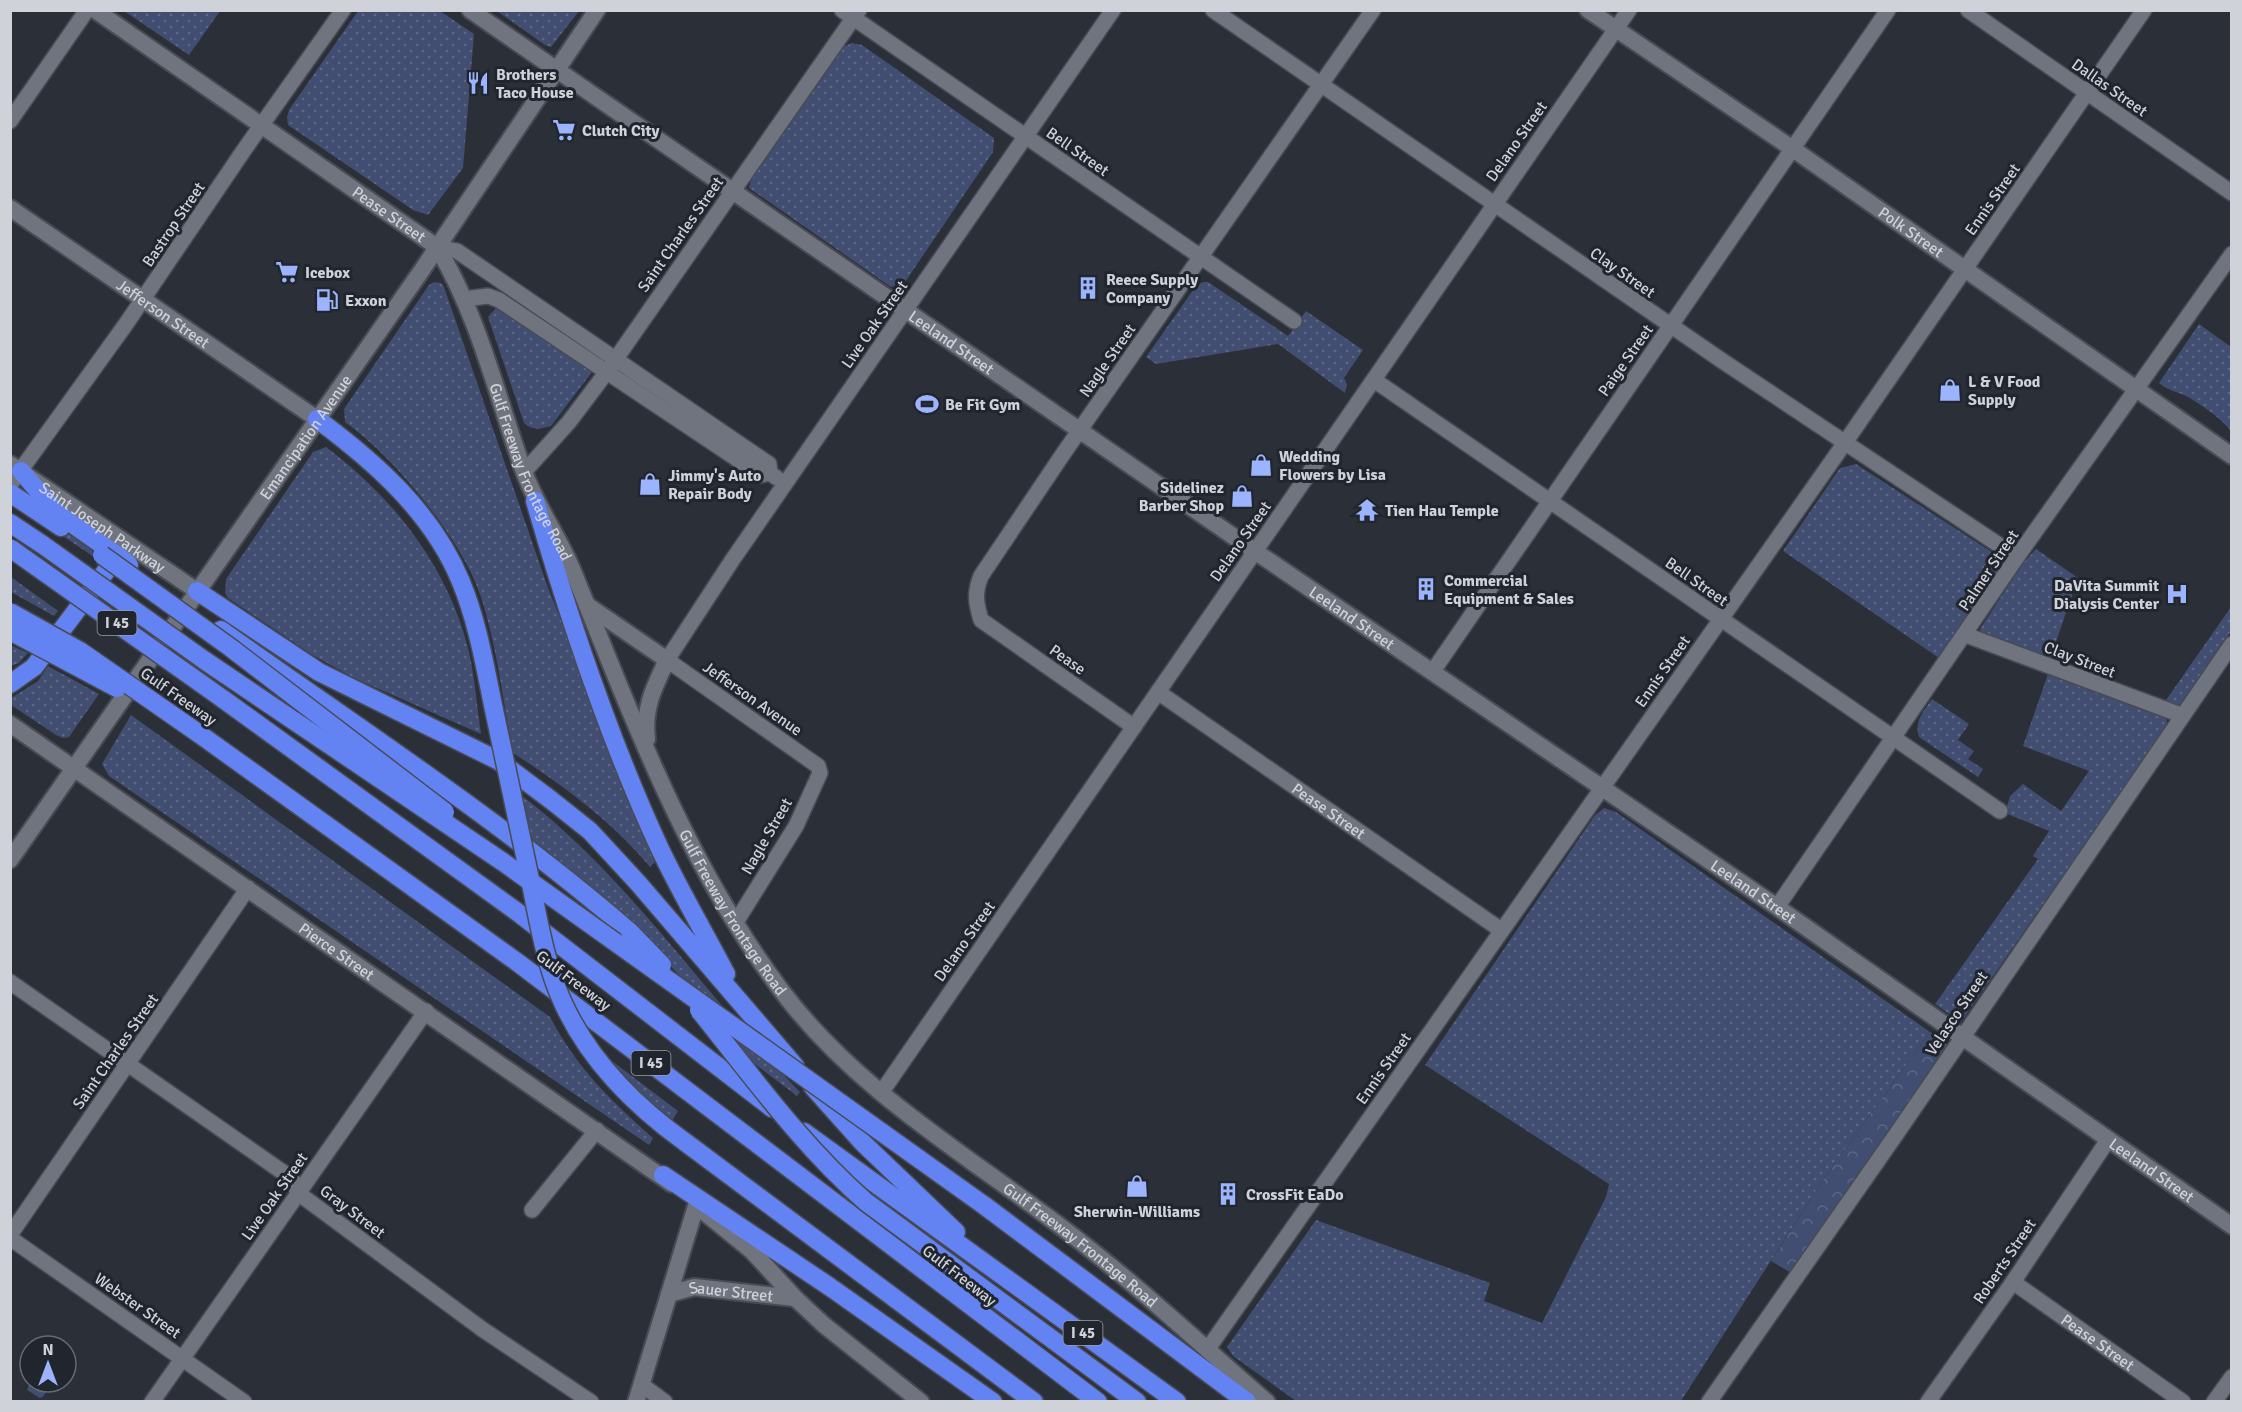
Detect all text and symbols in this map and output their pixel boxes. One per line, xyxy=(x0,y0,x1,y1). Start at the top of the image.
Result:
street label: Dallas Street xyxy=(2068,54,2151,121)
place label: Brothers Taco House xyxy=(496,65,574,103)
restaurant icon: Brothers Taco House xyxy=(465,70,491,96)
street label: Delano Street xyxy=(1482,97,1552,186)
supermarket icon: Clutch City xyxy=(551,117,577,143)
place label: Clutch City xyxy=(582,121,660,141)
street label: Bell Street xyxy=(1042,123,1113,181)
street label: Ennis Street xyxy=(1961,159,2025,239)
street label: Saint Charles Street xyxy=(634,173,728,296)
street label: Bastrop Street xyxy=(138,178,210,271)
street label: Pease Street xyxy=(348,182,430,247)
street label: Polk Street xyxy=(1874,203,1947,262)
street label: Clay Street xyxy=(1586,243,1659,303)
supermarket icon: Icebox xyxy=(274,259,300,285)
place label: Icebox xyxy=(305,263,350,283)
place label: Reece Supply Company xyxy=(1106,270,1198,308)
street label: Jefferson Street xyxy=(112,275,213,353)
building icon: Reece Supply Company xyxy=(1075,275,1101,301)
street label: Live Oak Street xyxy=(837,277,913,372)
fuel station icon: Exxon xyxy=(314,287,340,313)
place label: Exxon xyxy=(345,291,387,311)
street label: Leeland Street xyxy=(904,307,998,380)
street label: Nagle Street xyxy=(1075,320,1141,401)
street label: Paige Street xyxy=(1594,321,1658,400)
street label: Emancipation Avenue xyxy=(256,371,357,504)
place label: L & V Food Supply xyxy=(1968,372,2041,410)
shop icon: L & V Food Supply xyxy=(1937,377,1963,403)
street label: Gulf Freeway Frontage Road xyxy=(484,381,576,564)
sports icon: Be Fit Gym xyxy=(914,391,940,417)
place label: Be Fit Gym xyxy=(945,395,1020,415)
place label: Wedding Flowers by Lisa xyxy=(1279,447,1386,485)
shop icon: Wedding Flowers by Lisa xyxy=(1248,452,1274,478)
place label: Jimmy's Auto Repair Body xyxy=(668,466,761,504)
shop icon: Jimmy's Auto Repair Body xyxy=(637,471,663,497)
street label: Saint Joseph Parkway xyxy=(35,478,169,578)
place label: Sidelinez Barber Shop xyxy=(1139,478,1224,516)
shop icon: Sidelinez Barber Shop xyxy=(1229,483,1255,509)
street label: Delano Street xyxy=(1206,497,1276,586)
temple icon: Tien Hau Temple xyxy=(1354,497,1380,523)
place label: Tien Hau Temple xyxy=(1385,501,1499,521)
street label: Palmer Street xyxy=(1954,526,2023,615)
street label: Bell Street xyxy=(1661,553,1732,611)
place label: Commercial Equipment & Sales xyxy=(1444,571,1574,609)
building icon: Commercial Equipment & Sales xyxy=(1413,576,1439,602)
place label: DaVita Summit Dialysis Center xyxy=(2054,576,2160,614)
hospital icon: DaVita Summit Dialysis Center xyxy=(2164,581,2190,607)
street label: Leeland Street xyxy=(1305,582,1399,655)
road number: I 45 xyxy=(98,611,136,635)
street label: Ennis Street xyxy=(1631,631,1695,711)
street label: Clay Street xyxy=(2041,637,2119,683)
street label: Pease xyxy=(1045,640,1089,679)
street label: Jefferson Avenue xyxy=(699,657,806,741)
street label: Gulf Freeway xyxy=(136,663,221,731)
street label: Pease Street xyxy=(1288,779,1369,844)
street label: Nagle Street xyxy=(737,794,797,878)
street label: Gulf Freeway Frontage Road xyxy=(674,826,791,1000)
street label: Leeland Street xyxy=(1706,856,1800,929)
street label: Delano Street xyxy=(930,897,1000,986)
street label: Pierce Street xyxy=(295,919,378,985)
street label: Gulf Freeway xyxy=(532,946,615,1016)
street label: Velasco Street xyxy=(1921,967,1993,1059)
street label: Saint Charles Street xyxy=(69,990,163,1113)
street label: Ennis Street xyxy=(1352,1028,1416,1108)
road number: I 45 xyxy=(632,1051,670,1075)
street label: Leeland Street xyxy=(2105,1134,2198,1208)
street label: Live Oak Street xyxy=(237,1149,313,1244)
shop icon: Sherwin-Williams xyxy=(1124,1173,1150,1199)
street label: Gulf Freeway Frontage Road xyxy=(999,1179,1161,1312)
street label: Gray Street xyxy=(316,1181,389,1243)
building icon: CrossFit EaDo xyxy=(1215,1181,1241,1207)
place label: CrossFit EaDo xyxy=(1246,1185,1344,1205)
place label: Sherwin-Williams xyxy=(1074,1202,1200,1222)
street label: Roberts Street xyxy=(1969,1215,2041,1308)
street label: Gulf Freeway xyxy=(918,1241,1001,1311)
street label: Webster Street xyxy=(90,1269,185,1343)
street label: Sauer Street xyxy=(686,1277,774,1307)
street label: Pease Street xyxy=(2057,1310,2138,1376)
road number: I 45 xyxy=(1064,1321,1102,1345)
north arrow xyxy=(18,1334,78,1394)
text: N xyxy=(42,1340,54,1360)

